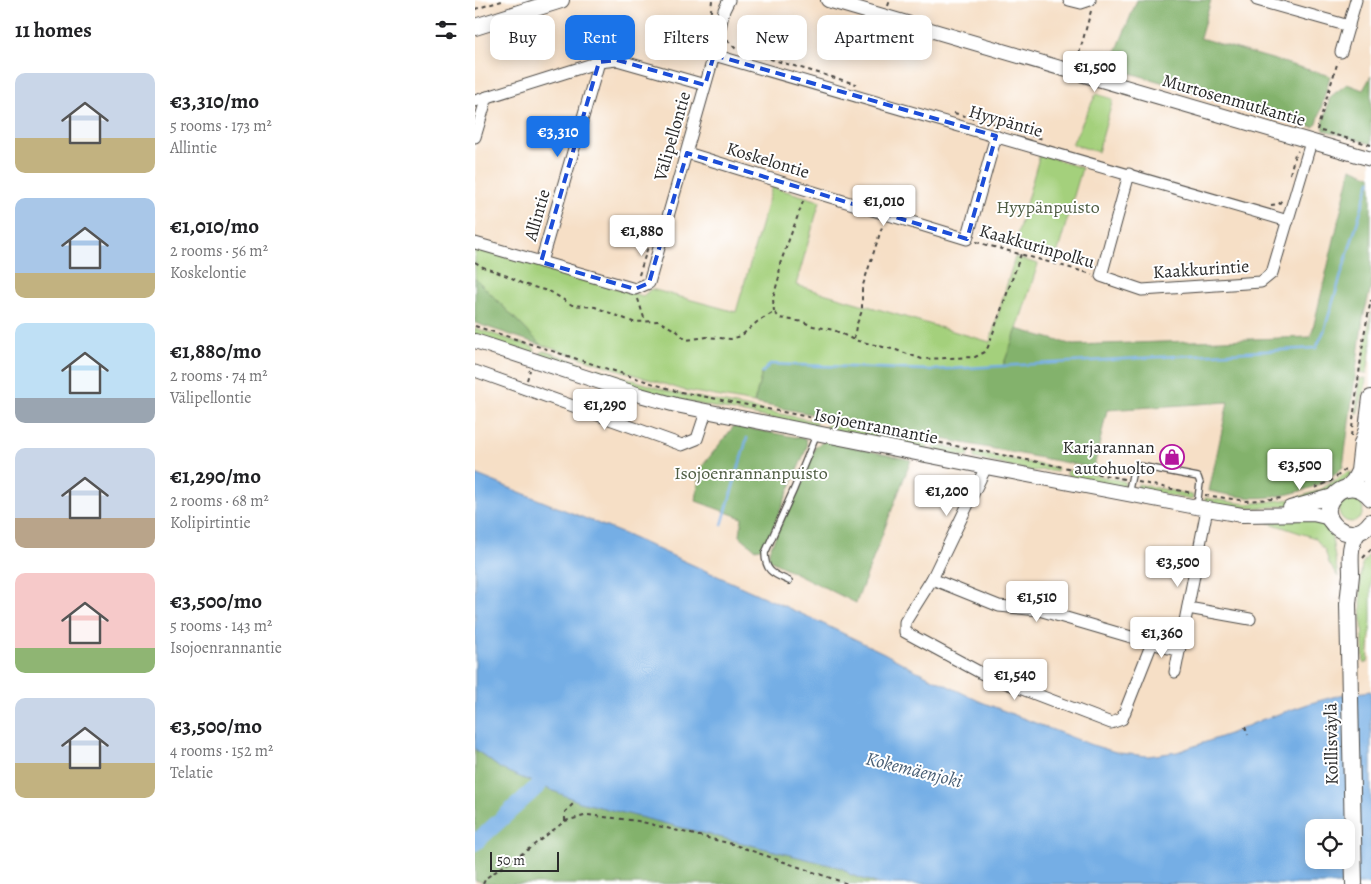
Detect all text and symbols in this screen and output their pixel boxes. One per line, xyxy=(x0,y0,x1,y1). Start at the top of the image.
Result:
chip: Buy xyxy=(490,15,555,60)
chip: Rent xyxy=(565,15,635,60)
chip: Filters xyxy=(645,15,727,60)
chip: New xyxy=(737,15,807,60)
chip: Apartment xyxy=(817,15,932,60)
text: 11 homes xyxy=(15,16,92,44)
icon: filters xyxy=(432,16,460,44)
pin: €1,500 xyxy=(1054,51,1136,93)
text: €1,500 xyxy=(1074,56,1116,78)
street label: Murtosenmutkantie xyxy=(1159,68,1309,132)
text: €3,310/mo xyxy=(170,87,259,115)
street label: Välipellontie xyxy=(648,89,696,184)
icon: home xyxy=(55,93,115,153)
street label: Hyypäntie xyxy=(966,99,1046,143)
text: 5 rooms · 173 m² xyxy=(170,115,272,137)
pin: €3,310 xyxy=(517,116,599,158)
text: €3,310 xyxy=(537,121,579,143)
street label: Koskelontie xyxy=(723,136,813,184)
text: Allintie xyxy=(170,137,217,159)
pin: €1,010 xyxy=(843,184,925,227)
street label: Allintie xyxy=(518,186,556,245)
text: €1,010 xyxy=(863,190,905,212)
park label: Hyypänpuisto xyxy=(996,195,1100,219)
text: €1,010/mo xyxy=(170,212,259,240)
pin: €1,880 xyxy=(601,214,683,257)
icon: home xyxy=(55,218,115,278)
street label: Kaakkurinpolku xyxy=(977,218,1098,274)
text: €1,880 xyxy=(621,220,663,242)
text: 2 rooms · 56 m² xyxy=(170,240,268,262)
street label: Kaakkurintie xyxy=(1152,254,1250,284)
text: Koskelontie xyxy=(170,262,246,284)
text: €1,880/mo xyxy=(170,337,261,365)
icon: home xyxy=(55,343,115,403)
text: 2 rooms · 74 m² xyxy=(170,365,268,387)
text: Välipellontie xyxy=(170,387,251,409)
pin: €1,290 xyxy=(564,388,646,431)
text: €1,290 xyxy=(584,394,626,416)
street label: Isojoenrannantie xyxy=(812,402,940,450)
place label: Karjarannan autohuolto xyxy=(1063,435,1155,480)
shop icon: Karjarannan autohuolto xyxy=(1159,444,1185,470)
pin: €3,500 xyxy=(1259,448,1341,491)
text: €3,500 xyxy=(1278,454,1322,476)
park label: Isojoenrannanpuisto xyxy=(674,461,828,485)
text: €1,290/mo xyxy=(170,462,261,490)
icon: home xyxy=(55,468,115,528)
pin: €1,200 xyxy=(906,474,988,517)
text: €1,200 xyxy=(925,480,969,502)
text: 2 rooms · 68 m² xyxy=(170,490,269,512)
text: Kolipirtintie xyxy=(170,512,251,534)
pin: €3,500 xyxy=(1137,546,1219,588)
text: €3,500 xyxy=(1156,551,1200,573)
pin: €1,510 xyxy=(996,580,1078,623)
text: €1,510 xyxy=(1017,586,1057,608)
text: €3,500/mo xyxy=(170,587,262,615)
icon: home xyxy=(55,593,115,653)
text: 5 rooms · 143 m² xyxy=(170,615,272,637)
pin: €1,360 xyxy=(1121,616,1203,659)
text: €1,360 xyxy=(1141,622,1183,644)
text: Isojoenrannantie xyxy=(170,637,282,659)
pin: €1,540 xyxy=(974,658,1056,701)
text: €1,540 xyxy=(994,664,1036,686)
street label: Koillisväylä xyxy=(1318,702,1344,785)
text: €3,500/mo xyxy=(170,712,262,740)
icon: home xyxy=(55,718,115,778)
text: 4 rooms · 152 m² xyxy=(170,740,273,762)
water label: Kokemäenjoki xyxy=(863,745,965,795)
text: Telatie xyxy=(170,762,213,784)
map controls xyxy=(1305,819,1355,869)
button: locate xyxy=(1305,819,1355,869)
scale bar xyxy=(490,849,559,872)
text: 50 m xyxy=(497,851,525,870)

